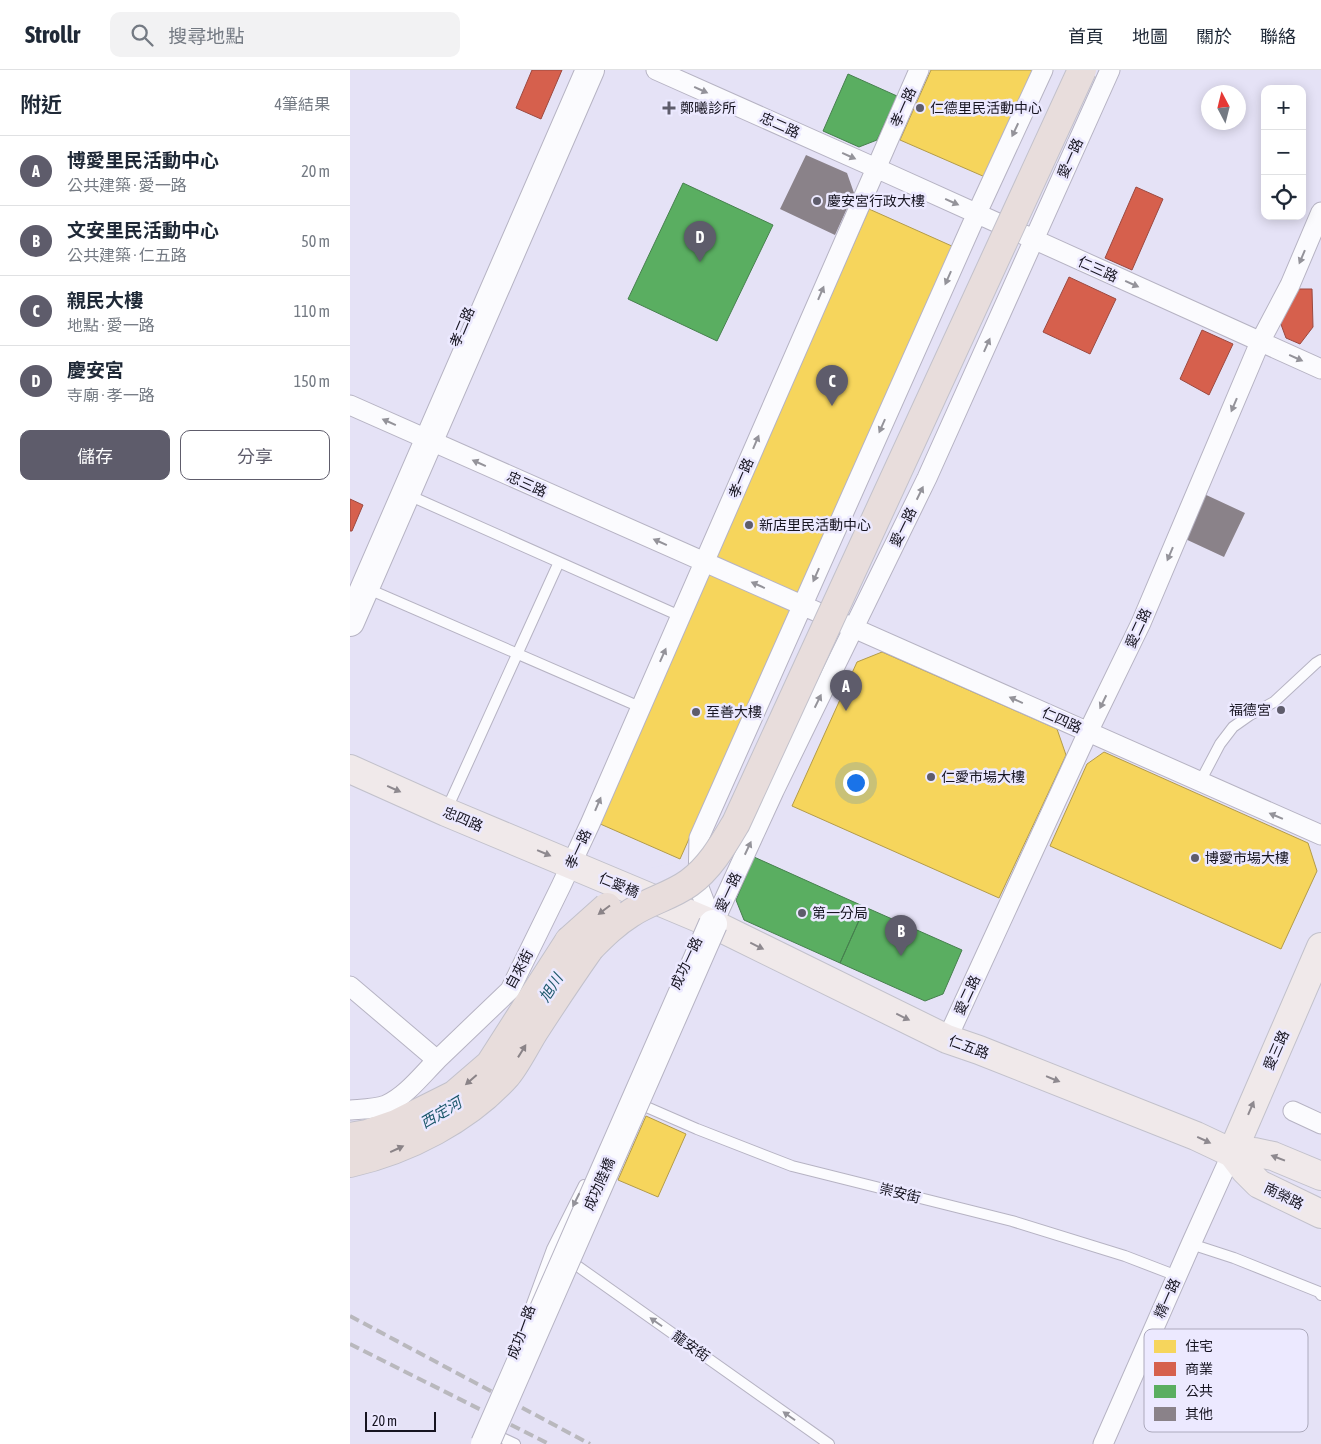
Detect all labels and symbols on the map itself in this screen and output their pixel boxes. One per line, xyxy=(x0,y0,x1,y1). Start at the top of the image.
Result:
street label: 孝一路 xyxy=(887,85,919,129)
north arrow xyxy=(1201,85,1246,130)
one-way arrow xyxy=(694,86,708,94)
place label: 鄭曦診所 xyxy=(680,100,736,116)
place label: 仁德里民活動中心 xyxy=(930,100,1042,116)
marker: 鄭曦診所 xyxy=(662,101,676,115)
marker: 仁德里民活動中心 xyxy=(914,102,926,114)
street label: 忠二路 xyxy=(758,109,802,141)
one-way arrow xyxy=(1011,123,1019,137)
street label: 愛一路 xyxy=(1054,136,1086,180)
one-way arrow xyxy=(842,152,856,160)
place label: 慶安宮行政大樓 xyxy=(827,193,925,209)
marker: 慶安宮行政大樓 xyxy=(811,195,823,207)
one-way arrow xyxy=(945,198,959,206)
pin: D xyxy=(684,221,716,262)
one-way arrow xyxy=(1297,250,1305,264)
street label: 仁三路 xyxy=(1076,253,1120,285)
one-way arrow xyxy=(944,271,952,285)
one-way arrow xyxy=(1125,280,1139,288)
one-way arrow xyxy=(817,285,825,300)
street label: 孝二路 xyxy=(446,305,478,349)
one-way arrow xyxy=(983,338,991,352)
one-way arrow xyxy=(1289,355,1303,363)
pin: C xyxy=(816,365,848,406)
one-way arrow xyxy=(1229,398,1237,412)
one-way arrow xyxy=(382,418,396,426)
one-way arrow xyxy=(878,419,886,433)
one-way arrow xyxy=(753,435,761,449)
street label: 孝一路 xyxy=(725,456,757,500)
one-way arrow xyxy=(472,458,486,466)
street label: 忠三路 xyxy=(505,468,549,500)
one-way arrow xyxy=(916,486,924,500)
street label: 愛一路 xyxy=(887,505,919,549)
place label: 新店里民活動中心 xyxy=(759,517,871,533)
marker: 新店里民活動中心 xyxy=(743,519,755,531)
one-way arrow xyxy=(653,538,667,546)
one-way arrow xyxy=(1166,547,1174,561)
one-way arrow xyxy=(812,568,820,582)
one-way arrow xyxy=(751,581,765,589)
street label: 愛二路 xyxy=(1122,606,1154,650)
one-way arrow xyxy=(660,648,668,662)
pin: A xyxy=(830,670,862,711)
one-way arrow xyxy=(813,694,822,709)
one-way arrow xyxy=(1009,695,1023,703)
one-way arrow xyxy=(1099,695,1107,709)
place label: 福德宮 xyxy=(1229,702,1271,718)
place label: 至善大樓 xyxy=(706,704,762,720)
street label: 仁四路 xyxy=(1040,704,1084,736)
marker: 福德宮 xyxy=(1275,704,1287,716)
marker: 至善大樓 xyxy=(690,706,702,718)
place label: 仁愛市場大樓 xyxy=(941,769,1025,785)
your location xyxy=(843,770,869,796)
marker: 仁愛市場大樓 xyxy=(925,771,937,783)
one-way arrow xyxy=(387,785,401,793)
one-way arrow xyxy=(595,797,603,811)
street label: 忠四路 xyxy=(441,803,485,835)
one-way arrow xyxy=(1269,811,1283,819)
street label: 孝一路 xyxy=(562,827,594,871)
one-way arrow xyxy=(744,841,752,855)
one-way arrow xyxy=(537,849,552,857)
place label: 博愛市場大樓 xyxy=(1205,850,1289,866)
marker: 博愛市場大樓 xyxy=(1189,852,1201,864)
street label: 仁愛橋 xyxy=(597,869,641,901)
street label: 愛一路 xyxy=(712,870,744,914)
one-way arrow xyxy=(597,905,611,915)
place label: 第一分局 xyxy=(812,905,868,921)
marker: 第一分局 xyxy=(796,907,808,919)
pin: B xyxy=(885,915,917,956)
street label: 成功一路 xyxy=(667,934,705,992)
one-way arrow xyxy=(750,942,764,950)
street label: 自來街 xyxy=(502,947,536,991)
water label: 旭川 xyxy=(535,969,567,1005)
street label: 愛二路 xyxy=(951,973,983,1017)
one-way arrow xyxy=(896,1013,910,1021)
street label: 愛三路 xyxy=(1260,1028,1292,1072)
street label: 仁五路 xyxy=(947,1032,991,1062)
one-way arrow xyxy=(518,1044,527,1058)
one-way arrow xyxy=(464,1075,477,1086)
one-way arrow xyxy=(1046,1076,1060,1084)
water label: 西定河 xyxy=(417,1092,467,1131)
one-way arrow xyxy=(1247,1101,1255,1115)
one-way arrow xyxy=(1196,1136,1211,1144)
one-way arrow xyxy=(389,1145,404,1153)
one-way arrow xyxy=(1270,1154,1285,1162)
street label: 成功陸橋 xyxy=(580,1155,618,1213)
street label: 崇安街 xyxy=(878,1180,922,1206)
street label: 南榮路 xyxy=(1262,1180,1306,1212)
one-way arrow xyxy=(572,1193,581,1208)
street label: 精一路 xyxy=(1151,1276,1183,1320)
street label: 成功一路 xyxy=(504,1303,538,1361)
one-way arrow xyxy=(650,1317,663,1327)
street label: 龍安街 xyxy=(669,1327,713,1365)
legend xyxy=(1144,1329,1308,1432)
text: 住宅 xyxy=(1185,1338,1213,1354)
text: 商業 xyxy=(1185,1361,1213,1377)
text: 公共 xyxy=(1185,1383,1213,1399)
text: 其他 xyxy=(1185,1406,1213,1422)
scale bar xyxy=(365,1409,436,1432)
one-way arrow xyxy=(782,1411,796,1421)

